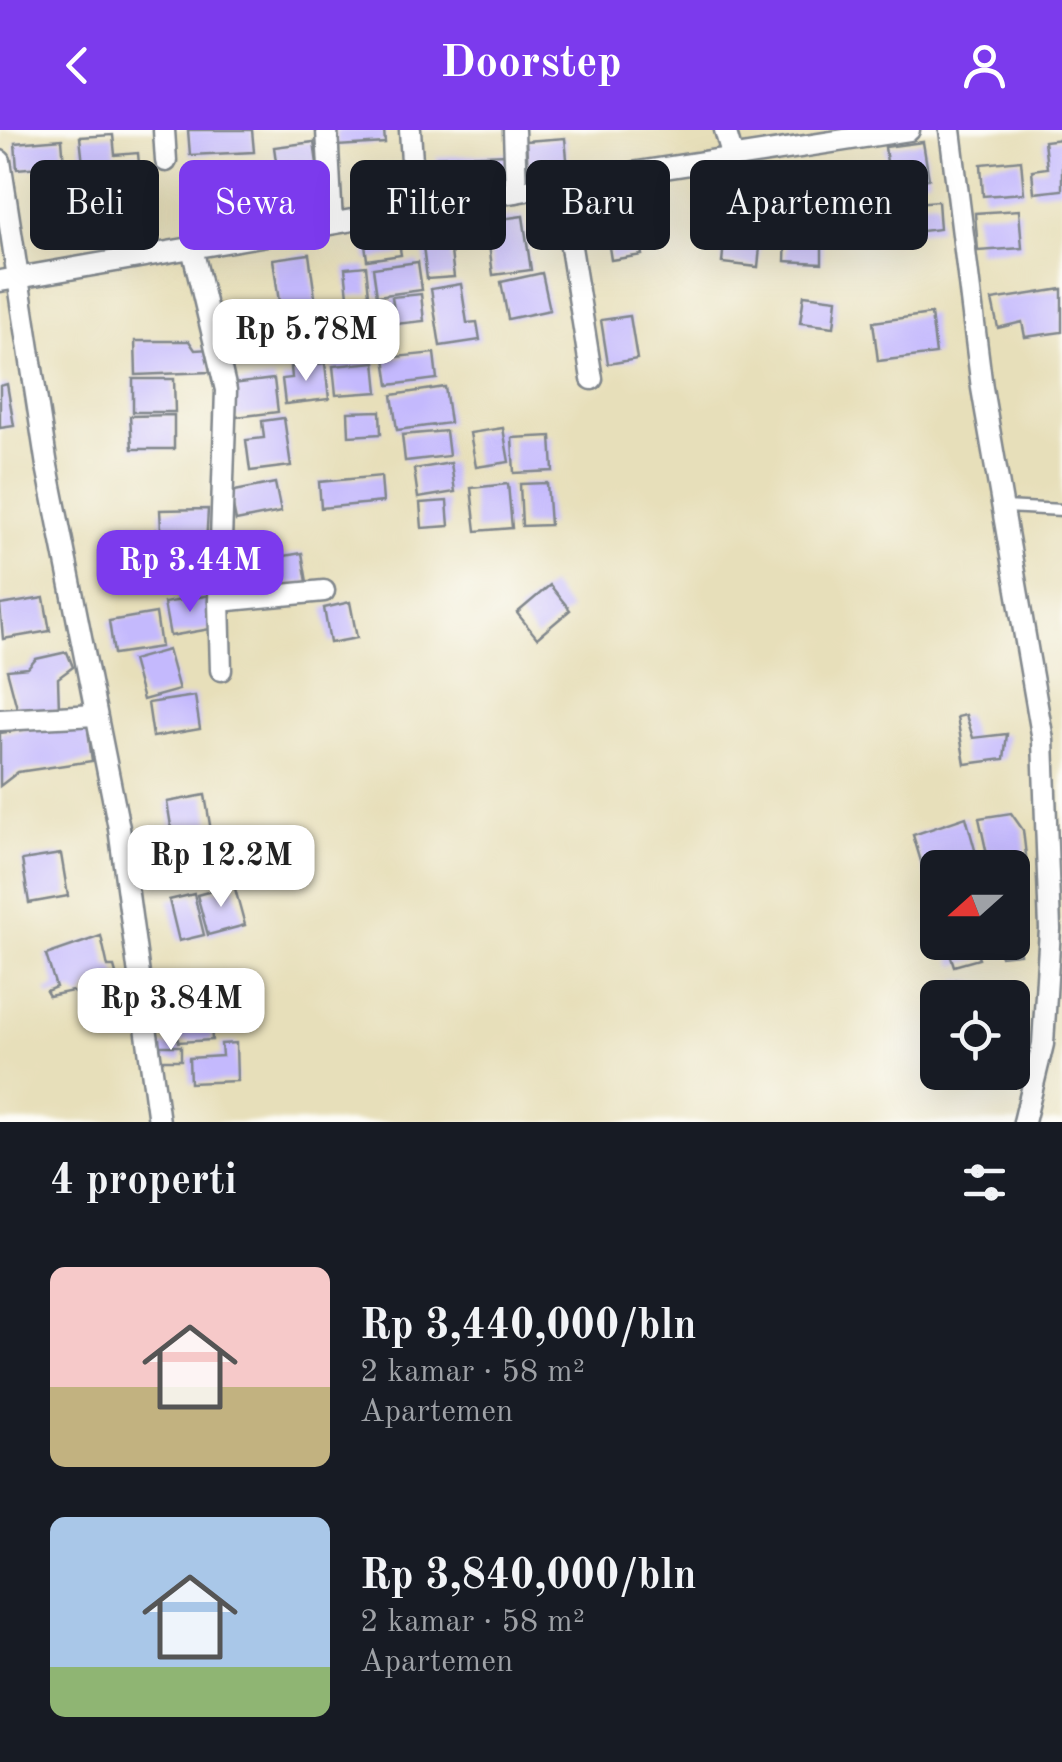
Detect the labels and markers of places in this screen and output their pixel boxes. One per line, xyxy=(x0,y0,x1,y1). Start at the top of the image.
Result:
pin: Rp 5.78M xyxy=(203,299,409,384)
pin: Rp 3.44M xyxy=(87,530,293,615)
pin: Rp 12.2M xyxy=(118,825,324,910)
pin: Rp 3.84M xyxy=(68,968,274,1053)

